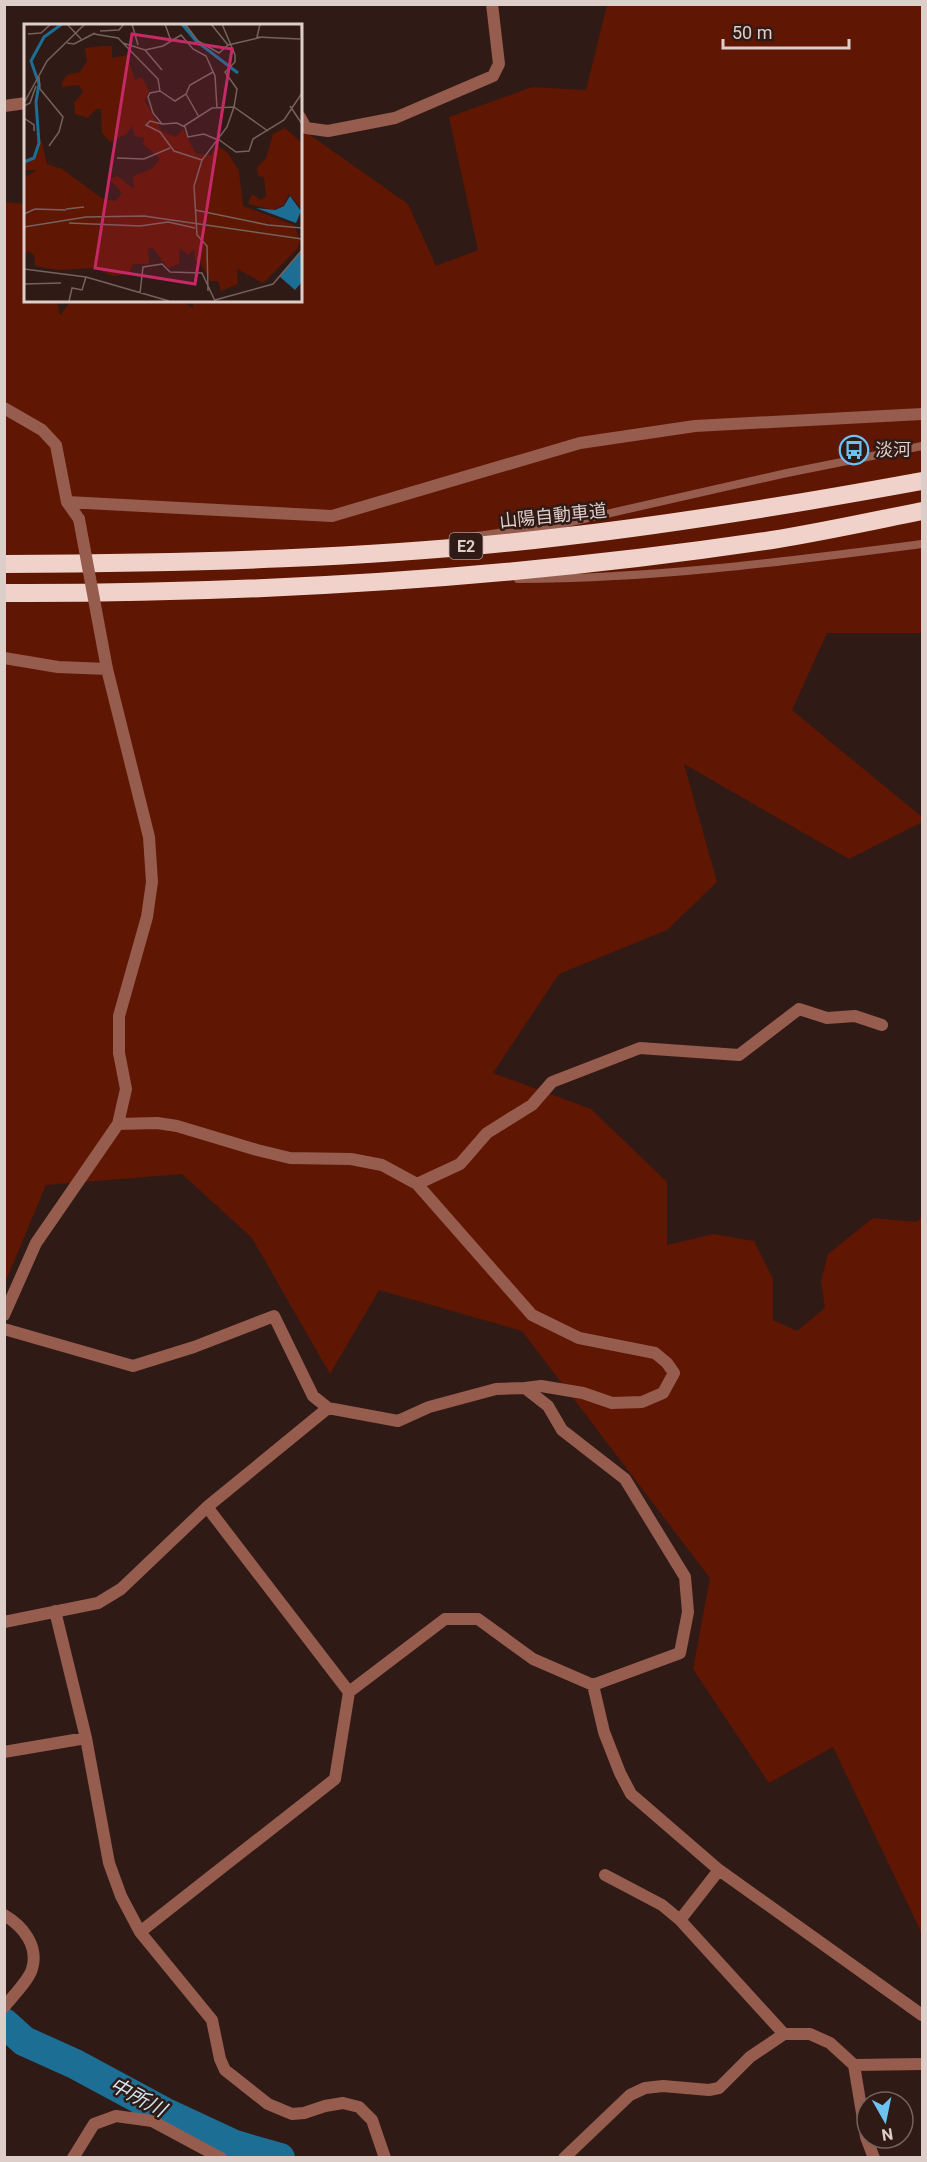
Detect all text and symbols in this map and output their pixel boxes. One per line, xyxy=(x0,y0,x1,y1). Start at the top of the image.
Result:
scale bar xyxy=(723,12,849,50)
text: 50 m xyxy=(732,22,772,43)
inset map xyxy=(24,24,302,302)
bus stop icon: 淡河 xyxy=(838,434,870,466)
place label: 淡河 xyxy=(875,439,911,460)
street label: 山陽自動車道 xyxy=(498,499,608,532)
road number: E2 xyxy=(450,533,482,559)
water label: 中所川 xyxy=(106,2072,172,2123)
north arrow xyxy=(855,2090,915,2150)
text: N xyxy=(880,2124,894,2145)

